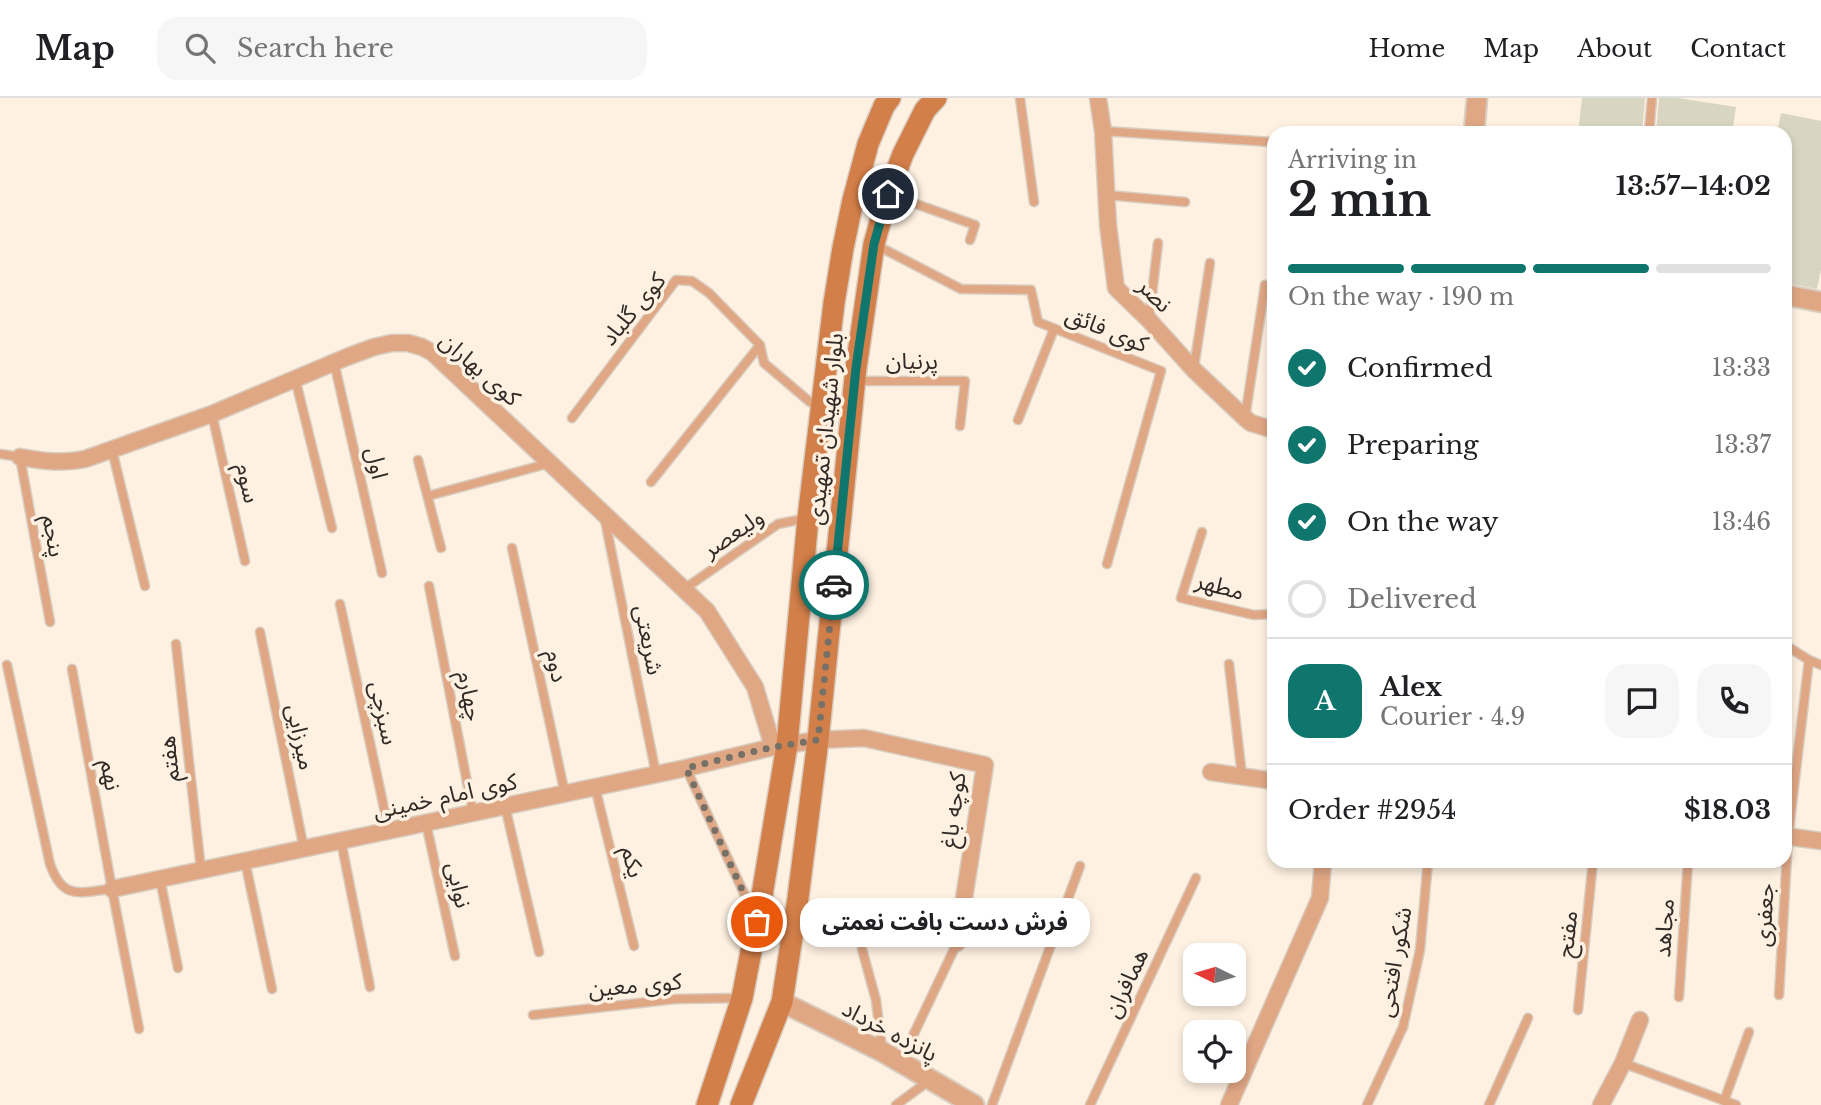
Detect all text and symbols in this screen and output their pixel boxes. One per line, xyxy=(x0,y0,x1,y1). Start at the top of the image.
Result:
search box xyxy=(157,17,647,80)
text: Map xyxy=(35,28,115,69)
icon: search xyxy=(181,29,219,67)
text: Search here xyxy=(237,32,394,64)
text: Home xyxy=(1369,34,1445,63)
text: Map xyxy=(1483,34,1539,63)
text: About xyxy=(1577,34,1652,63)
text: Contact xyxy=(1690,34,1786,63)
text: Arriving in xyxy=(1288,146,1417,174)
pin xyxy=(858,164,918,224)
text: 13:57–14:02 xyxy=(1616,170,1771,202)
text: 2 min xyxy=(1288,171,1431,228)
icon: home xyxy=(869,175,907,213)
street label: کوی گلباد xyxy=(595,267,672,351)
street label: نصر xyxy=(1131,271,1178,318)
text: On the way · 190 m xyxy=(1288,283,1514,311)
street label: کوی فائق xyxy=(1062,300,1153,358)
street label: کوی بهاران xyxy=(434,326,527,412)
street label: بلوار شهیدان تمهیدی xyxy=(801,332,849,526)
street label: پرنیان xyxy=(886,347,938,376)
icon: check xyxy=(1288,349,1326,387)
text: Confirmed xyxy=(1347,352,1492,384)
text: 13:33 xyxy=(1712,354,1771,382)
icon: check xyxy=(1288,426,1326,464)
text: Preparing xyxy=(1347,429,1479,461)
text: 13:37 xyxy=(1714,431,1771,459)
street label: اول xyxy=(360,444,394,482)
street label: سوم xyxy=(226,460,266,507)
street label: ولیعصر xyxy=(696,502,769,564)
icon: check xyxy=(1288,503,1326,541)
text: On the way xyxy=(1347,506,1499,538)
text: 13:46 xyxy=(1712,508,1771,536)
street label: پنجم xyxy=(34,513,71,560)
courier xyxy=(799,550,869,620)
icon: car xyxy=(815,566,853,604)
street label: مطهر xyxy=(1192,566,1247,606)
text: Delivered xyxy=(1347,583,1477,615)
street label: شریعتی xyxy=(628,603,670,677)
street label: دوم xyxy=(536,647,574,686)
button: chat xyxy=(1605,664,1679,738)
button: phone xyxy=(1697,664,1771,738)
street label: چهارم xyxy=(448,669,489,724)
text: Alex xyxy=(1380,671,1442,703)
street label: سبزچی xyxy=(363,678,404,748)
text: A xyxy=(1314,685,1336,717)
street label: میرزایی xyxy=(280,701,322,773)
text: Courier · 4.9 xyxy=(1380,703,1525,731)
street label: هفتم xyxy=(153,734,188,783)
street label: نهم xyxy=(92,757,127,793)
street label: کوی امام خمینی xyxy=(370,767,521,829)
street label: کوچه باغ xyxy=(934,770,975,850)
text: Order #2954 xyxy=(1288,794,1456,826)
text: $18.03 xyxy=(1684,794,1771,826)
street label: یکم xyxy=(613,843,650,881)
street label: نوایی xyxy=(440,859,478,911)
street label: جعفری xyxy=(1748,883,1780,947)
pin xyxy=(727,892,787,952)
callout: فرش دست بافت نعمتی xyxy=(799,898,1090,946)
street label: مجاهد xyxy=(1648,898,1680,958)
icon: bag xyxy=(738,903,776,941)
street label: شکور افتحی xyxy=(1371,905,1417,1019)
text: فرش دست بافت نعمتی xyxy=(822,908,1068,936)
street label: مفتح xyxy=(1551,909,1586,959)
north arrow xyxy=(1183,943,1246,1006)
map controls xyxy=(1183,943,1246,1083)
street label: همافران xyxy=(1098,944,1154,1022)
street label: کوی معین xyxy=(587,967,683,1003)
street label: پانزده خرداد xyxy=(837,994,943,1069)
button: locate xyxy=(1183,1020,1246,1083)

